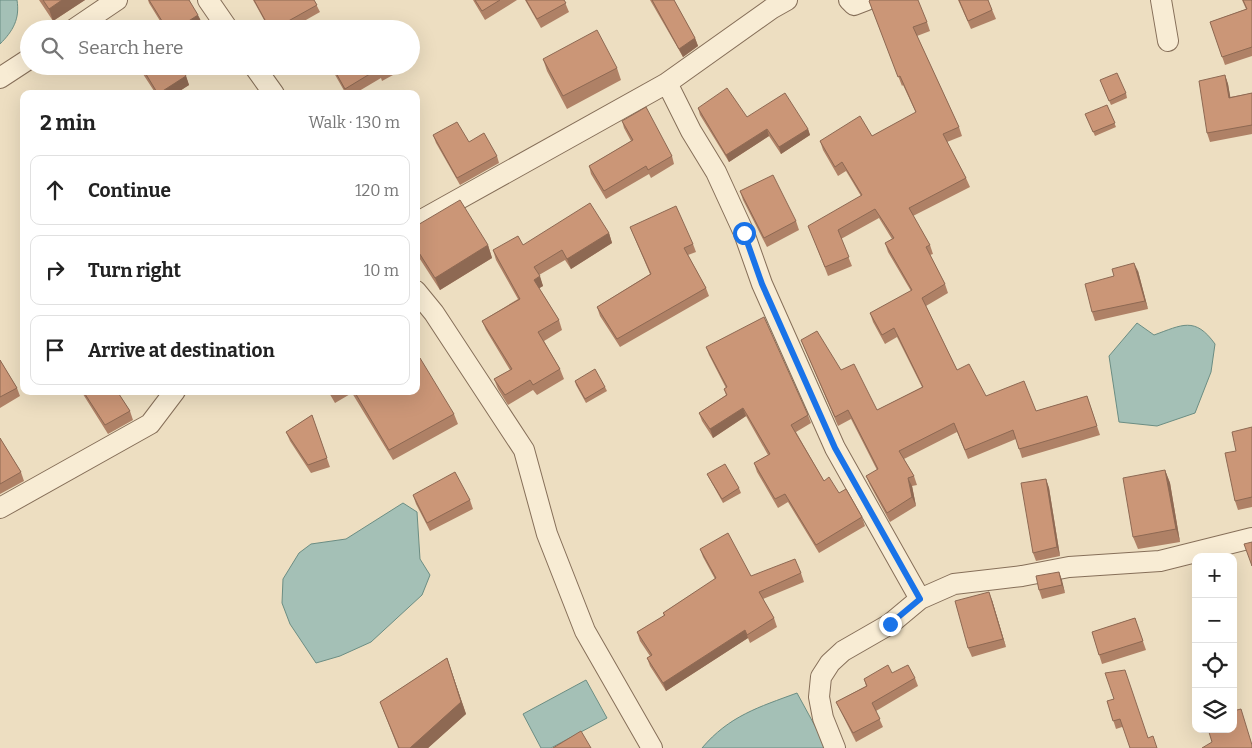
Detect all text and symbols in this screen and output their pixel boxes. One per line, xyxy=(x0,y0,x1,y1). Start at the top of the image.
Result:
search box xyxy=(20,20,420,75)
icon: search xyxy=(38,34,66,62)
text: Search here xyxy=(78,36,183,59)
text: 2 min xyxy=(40,110,96,136)
text: Walk · 130 m xyxy=(308,113,400,132)
icon: ahead xyxy=(41,176,69,204)
text: Continue xyxy=(88,179,171,202)
text: 120 m xyxy=(355,181,399,200)
route start xyxy=(733,222,756,245)
icon: right xyxy=(41,256,69,284)
text: Turn right xyxy=(88,259,181,282)
text: 10 m xyxy=(364,261,399,280)
icon: arrive xyxy=(41,336,69,364)
text: Arrive at destination xyxy=(88,339,275,362)
map controls xyxy=(1192,553,1237,733)
button: + xyxy=(1192,553,1237,598)
button: − xyxy=(1192,598,1237,643)
route end xyxy=(879,613,902,636)
button: locate xyxy=(1192,643,1237,688)
button: layers xyxy=(1192,688,1237,733)

